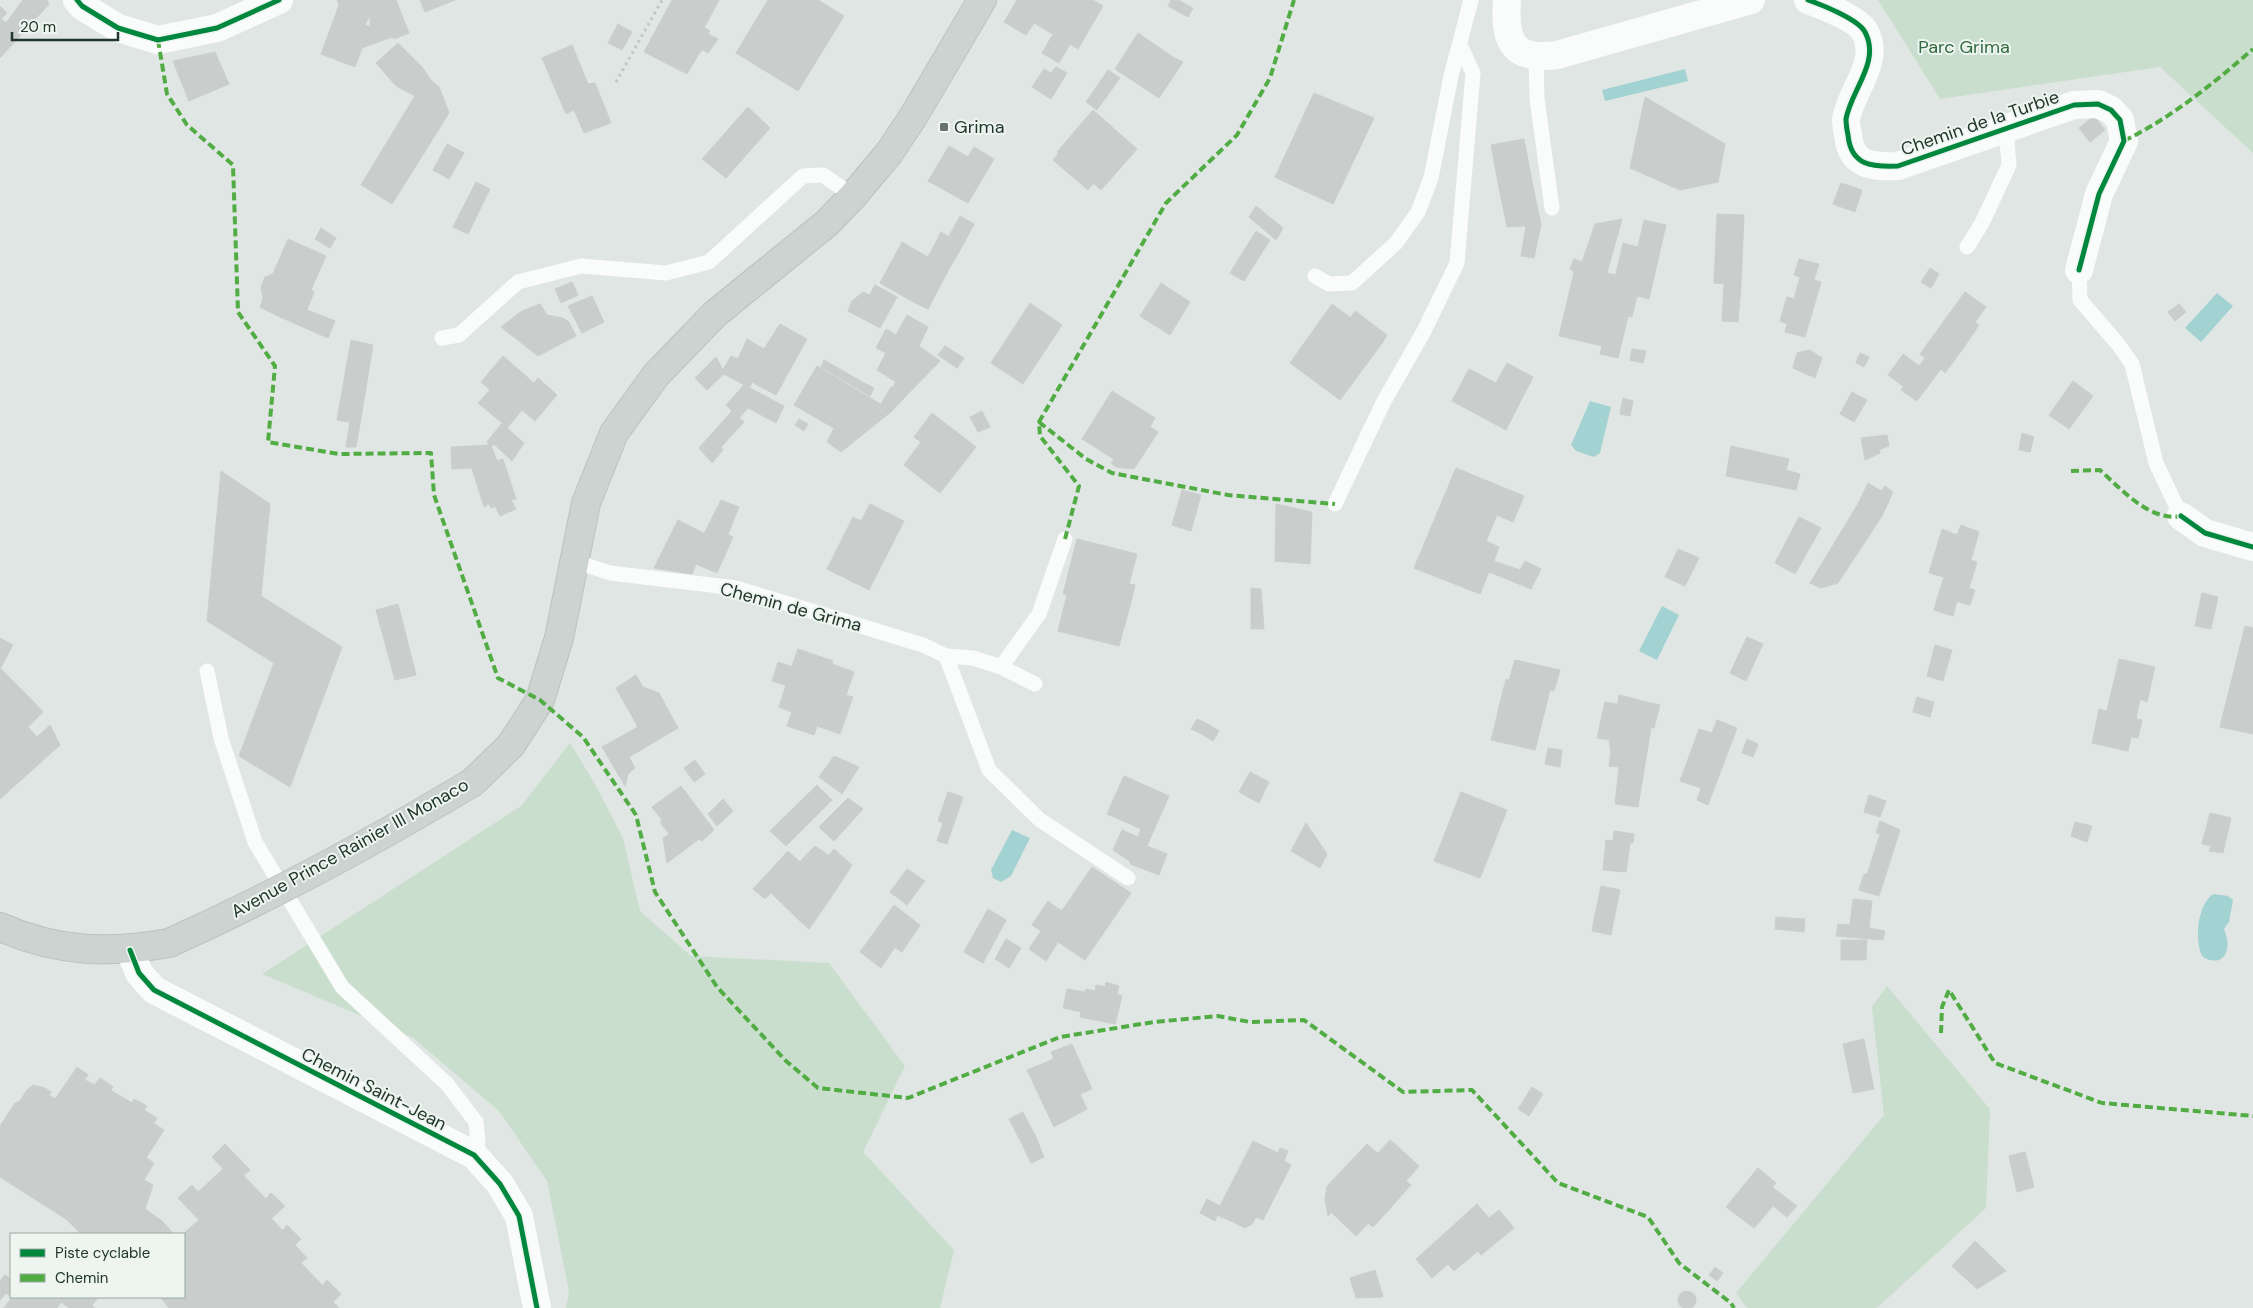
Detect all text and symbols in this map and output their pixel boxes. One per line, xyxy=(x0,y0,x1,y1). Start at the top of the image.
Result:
scale bar xyxy=(12,10,119,42)
text: 20 m xyxy=(20,17,56,37)
park label: Parc Grima xyxy=(1918,35,2010,59)
street label: Chemin de la Turbie xyxy=(1898,85,2062,161)
place label: Grima xyxy=(954,115,1004,139)
marker: Grima xyxy=(938,121,950,133)
street label: Chemin de Grima xyxy=(718,577,864,637)
street label: Avenue Prince Rainier III Monaco xyxy=(227,772,473,924)
street label: Chemin Saint-Jean xyxy=(297,1042,451,1136)
legend xyxy=(10,1233,185,1298)
text: Piste cyclable xyxy=(55,1243,150,1263)
text: Chemin xyxy=(55,1268,108,1288)

